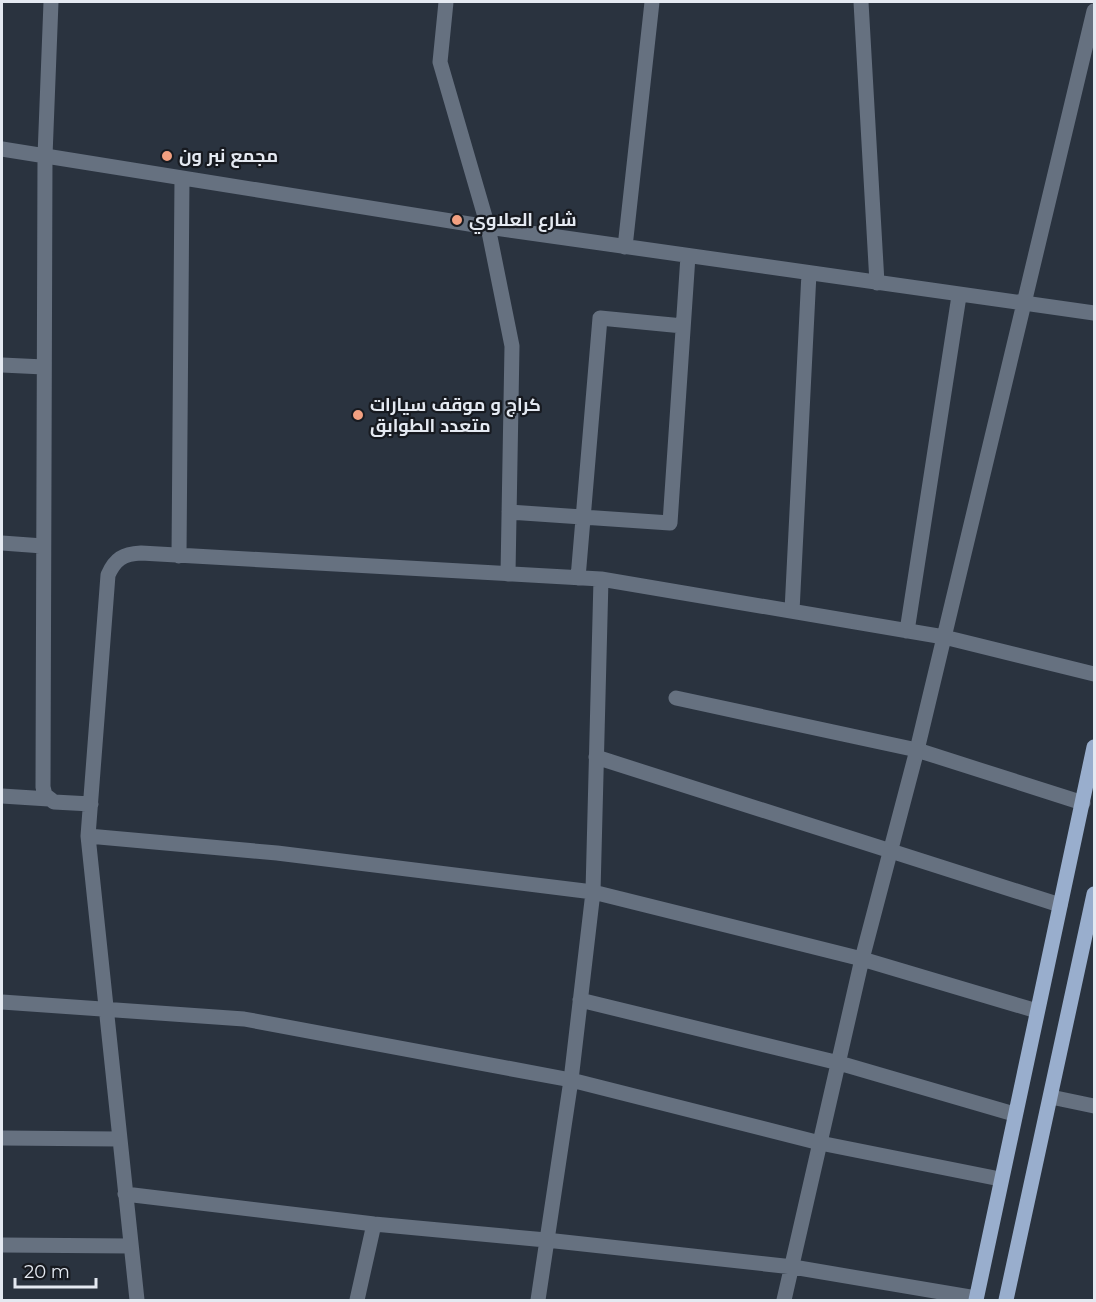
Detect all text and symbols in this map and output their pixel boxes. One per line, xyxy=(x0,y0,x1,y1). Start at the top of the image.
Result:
place label: مجمع نبر ون xyxy=(179,145,278,168)
marker: مجمع نبر ون xyxy=(160,149,174,163)
place label: شارع العلاوي xyxy=(469,209,577,234)
marker: شارع العلاوي xyxy=(450,213,464,227)
place label: كراج و موقف سيارات متعدد الطوابق xyxy=(370,394,541,437)
marker: كراج و موقف سيارات متعدد الطوابق xyxy=(351,408,365,422)
scale bar xyxy=(15,1251,96,1289)
text: 20 m xyxy=(24,1261,70,1283)

